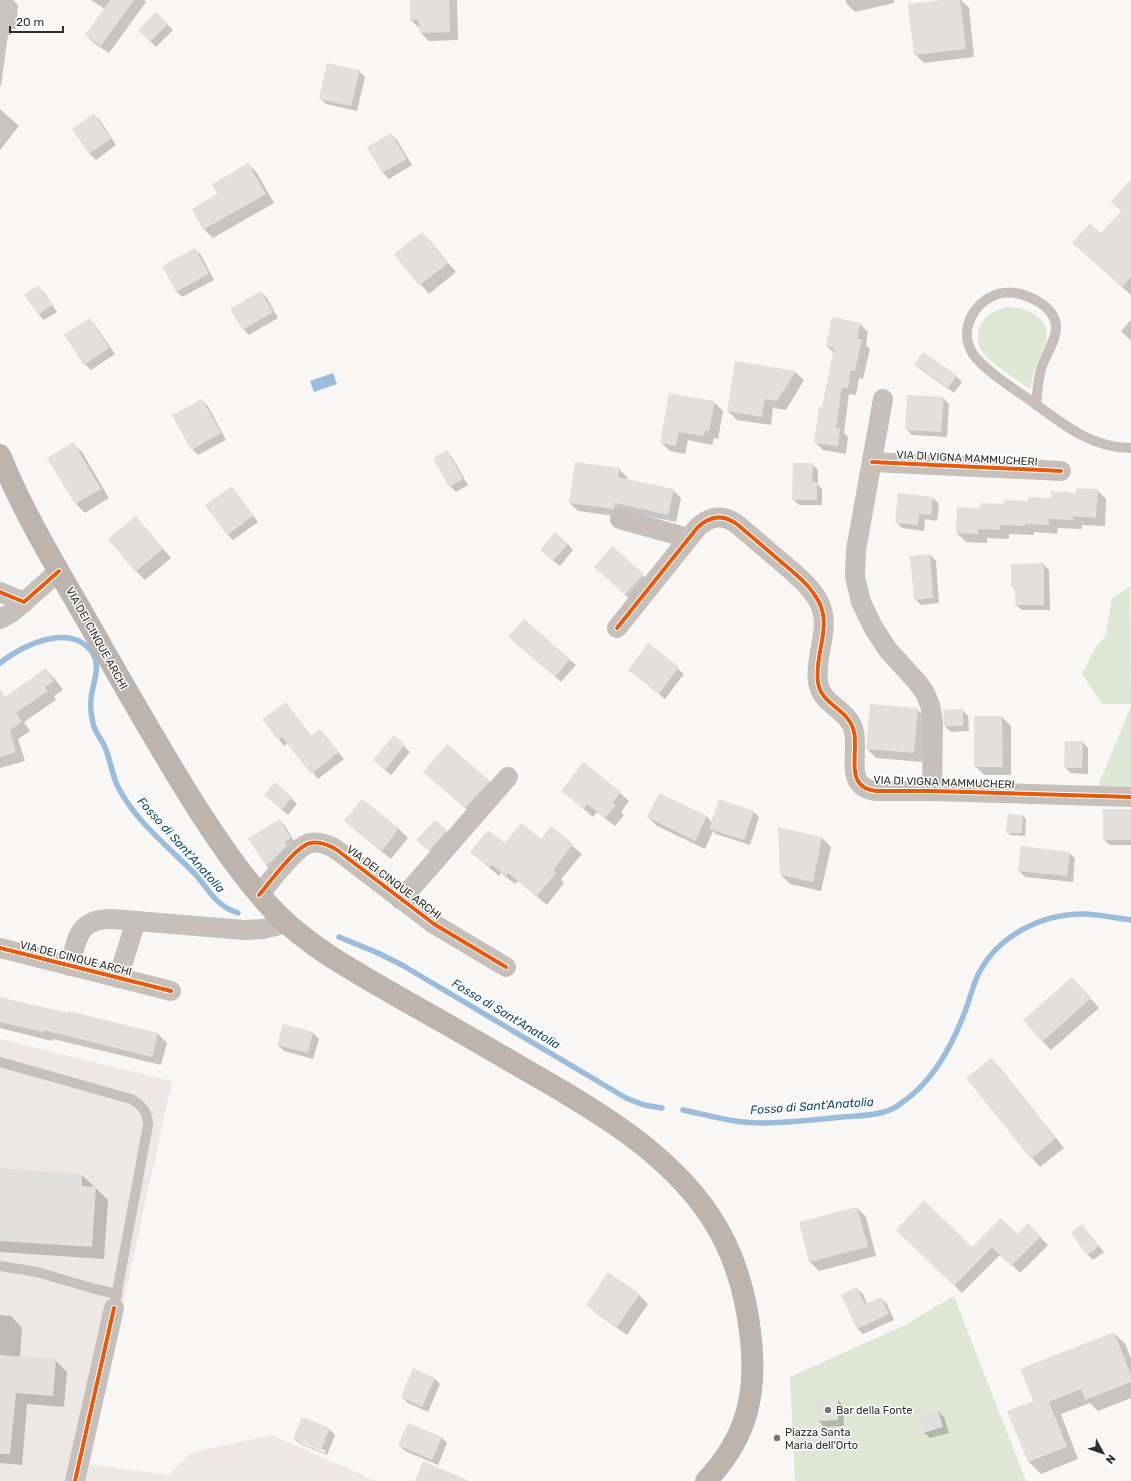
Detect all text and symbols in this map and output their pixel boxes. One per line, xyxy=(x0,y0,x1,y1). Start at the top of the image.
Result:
scale bar xyxy=(10,8,63,34)
text: 20 m xyxy=(16,15,44,29)
street label: VIA DI VIGNA MAMMUCHERI xyxy=(896,448,1038,469)
street label: VIA DEI CINQUE ARCHI xyxy=(63,585,130,692)
street label: VIA DI VIGNA MAMMUCHERI xyxy=(873,774,1015,791)
water label: Fosso di Sant'Anatolia xyxy=(134,794,228,896)
street label: VIA DEI CINQUE ARCHI xyxy=(344,843,443,922)
street label: VIA DEI CINQUE ARCHI xyxy=(19,938,133,979)
water label: Fosso di Sant'Anatolia xyxy=(449,976,563,1052)
water label: Fosso di Sant'Anatolia xyxy=(750,1095,874,1117)
place label: Bar della Fonte xyxy=(836,1404,913,1417)
marker: Bar della Fonte xyxy=(823,1405,833,1415)
place label: Piazza Santa Maria dell'Orto xyxy=(785,1426,858,1452)
marker: Piazza Santa Maria dell'Orto xyxy=(772,1433,782,1443)
north arrow xyxy=(1083,1433,1123,1473)
text: N xyxy=(1103,1452,1118,1466)

